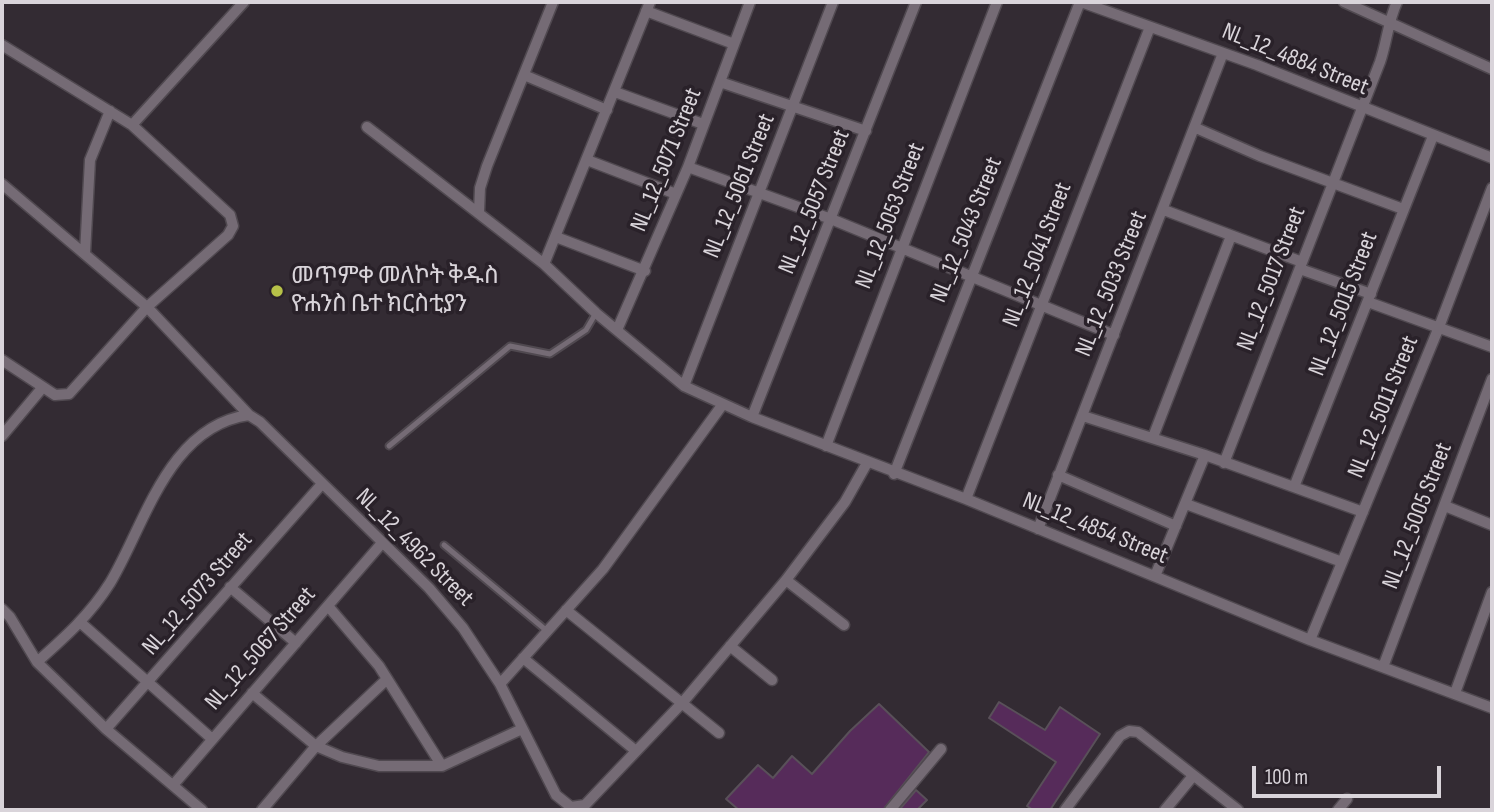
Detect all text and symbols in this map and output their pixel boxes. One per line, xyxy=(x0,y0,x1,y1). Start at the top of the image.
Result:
street label: NL_12_4884 Street xyxy=(1218,18,1372,102)
street label: NL_12_5071 Street xyxy=(625,84,709,236)
street label: NL_12_5061 Street xyxy=(698,110,782,262)
street label: NL_12_5057 Street xyxy=(773,126,857,278)
street label: NL_12_5053 Street xyxy=(850,139,932,293)
street label: NL_12_5043 Street xyxy=(925,153,1009,307)
street label: NL_12_5041 Street xyxy=(997,179,1079,331)
street label: NL_12_5017 Street xyxy=(1231,203,1313,355)
street label: NL_12_5033 Street xyxy=(1070,207,1154,361)
street label: NL_12_5015 Street xyxy=(1303,228,1385,380)
place label: መጥምቀ መለኮት ቅዱስ ዮሐንስ ቤተ ክርስቲያን xyxy=(291,263,499,319)
marker: መጥምቀ መለኮት ቅዱስ ዮሐንስ ቤተ ክርስቲያን xyxy=(269,283,285,299)
street label: NL_12_5011 Street xyxy=(1342,332,1426,482)
street label: NL_12_5005 Street xyxy=(1377,439,1459,593)
street label: NL_12_4962 Street xyxy=(349,483,479,613)
street label: NL_12_4854 Street xyxy=(1018,487,1172,571)
street label: NL_12_5073 Street xyxy=(137,527,259,661)
street label: NL_12_5067 Street xyxy=(200,581,322,717)
scale bar xyxy=(1256,752,1445,796)
text: 100 m xyxy=(1265,765,1308,790)

